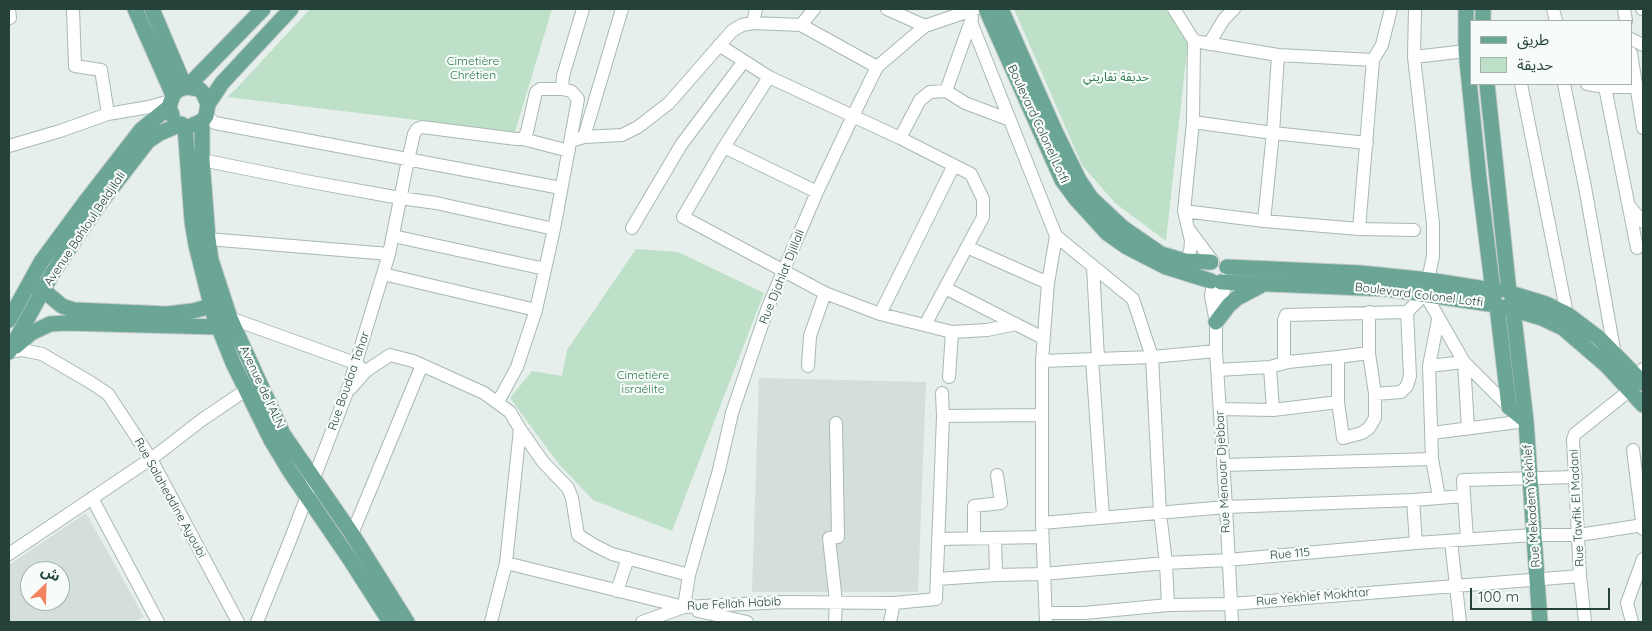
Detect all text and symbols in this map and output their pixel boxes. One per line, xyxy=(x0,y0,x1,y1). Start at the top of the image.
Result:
legend xyxy=(1470,20,1632,85)
text: طريق xyxy=(1517,30,1549,49)
park label: Cimetière Chrétien xyxy=(447,54,499,82)
text: حديقة xyxy=(1517,55,1553,74)
street label: Boulevard Colonel Lotfi xyxy=(1004,62,1072,186)
park label: حديقة تفاريتي xyxy=(1083,70,1149,84)
street label: Avenue Bahloul Beldjilali xyxy=(41,169,129,289)
street label: Rue Djahlat Djillali xyxy=(756,228,808,326)
street label: Boulevard Colonel Lotfi xyxy=(1354,280,1484,310)
street label: Rue Boudaa Tahar xyxy=(325,330,373,432)
street label: Avenue de l'ALN xyxy=(237,343,287,431)
park label: Cimetière israélite xyxy=(617,368,669,396)
street label: Rue Menouar Djebbar xyxy=(1213,410,1233,534)
street label: Rue Salaheddine Ayoubi xyxy=(131,436,209,560)
street label: Rue Mekadem Yekhlef xyxy=(1521,444,1543,568)
street label: Rue Tawfik El Madani xyxy=(1567,449,1587,567)
street label: Rue 115 xyxy=(1269,545,1311,563)
north arrow xyxy=(20,561,70,611)
text: ش xyxy=(38,561,63,585)
scale bar xyxy=(1472,578,1612,610)
street label: Rue Yekhlef Mokhtar xyxy=(1255,585,1371,609)
text: 100 m xyxy=(1478,587,1519,606)
street label: Rue Fellah Habib xyxy=(687,594,781,614)

